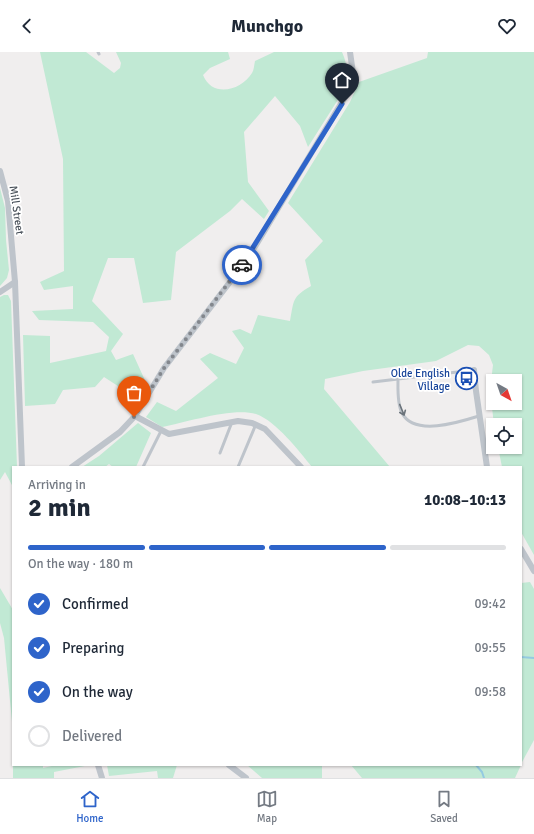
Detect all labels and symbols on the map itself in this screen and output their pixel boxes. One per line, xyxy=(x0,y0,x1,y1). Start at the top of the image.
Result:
pin xyxy=(325,63,359,104)
street label: Mill Street xyxy=(7,185,26,236)
courier xyxy=(222,245,262,285)
bus stop icon: Olde English Village xyxy=(453,366,479,392)
place label: Olde English Village xyxy=(391,367,450,393)
north arrow xyxy=(486,374,522,410)
pin xyxy=(117,376,151,417)
one-way arrow xyxy=(399,404,406,416)

